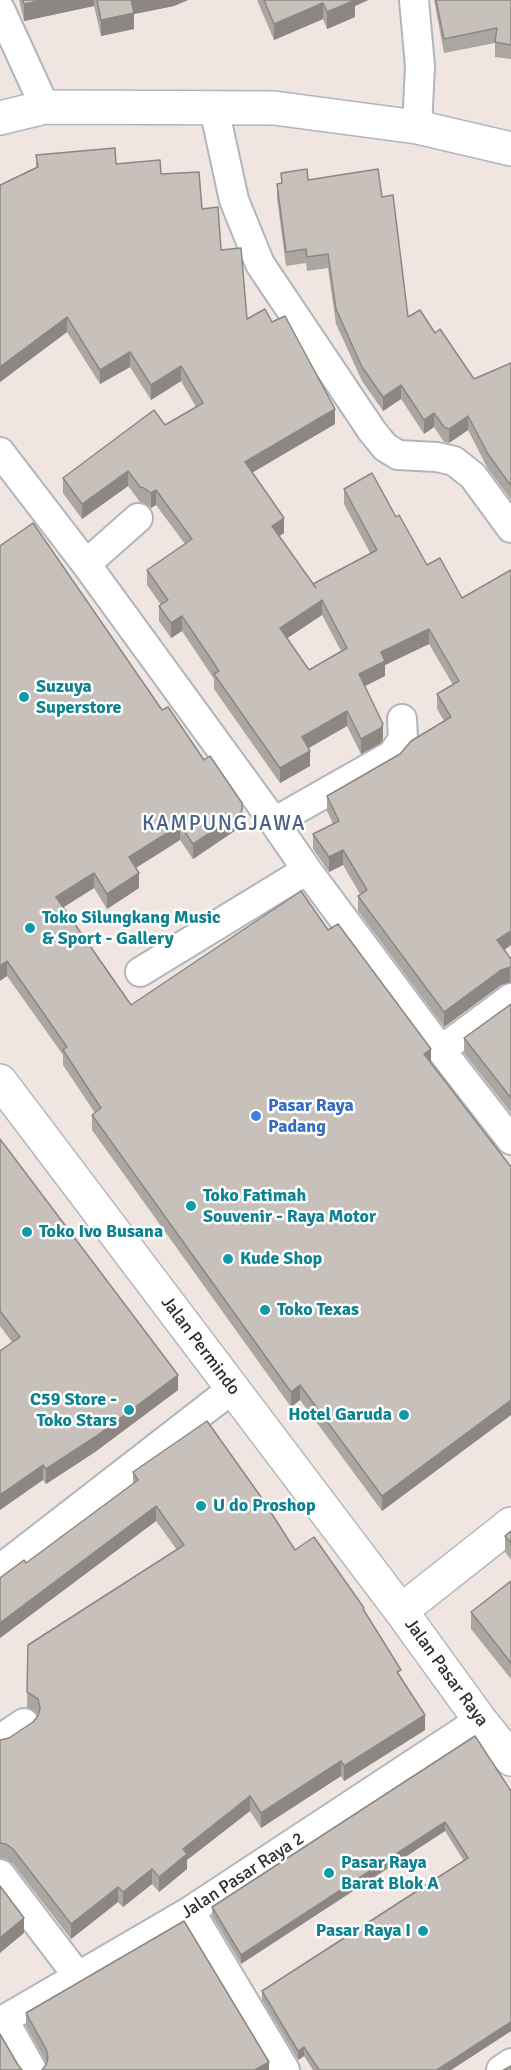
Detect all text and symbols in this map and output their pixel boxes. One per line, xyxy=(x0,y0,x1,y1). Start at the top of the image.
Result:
place label: Suzuya Superstore xyxy=(36,676,121,718)
marker: Suzuya Superstore xyxy=(17,690,31,704)
district label: KAMPUNGJAWA xyxy=(142,811,306,837)
place label: Toko Silungkang Music & Sport - Gallery xyxy=(42,907,221,950)
marker: Toko Silungkang Music & Sport - Gallery xyxy=(23,921,37,935)
place label: Pasar Raya Padang xyxy=(268,1095,354,1138)
marker: Pasar Raya Padang xyxy=(249,1109,263,1123)
place label: Toko Fatimah Souvenir - Raya Motor xyxy=(203,1185,376,1228)
marker: Toko Fatimah Souvenir - Raya Motor xyxy=(184,1199,198,1213)
place label: Toko Ivo Busana xyxy=(39,1221,163,1243)
marker: Toko Ivo Busana xyxy=(20,1225,34,1239)
place label: Kude Shop xyxy=(240,1248,322,1270)
marker: Kude Shop xyxy=(221,1252,235,1266)
street label: Jalan Permindo xyxy=(156,1292,244,1400)
place label: Toko Texas xyxy=(277,1299,359,1321)
marker: Toko Texas xyxy=(258,1303,272,1317)
place label: C59 Store - Toko Stars xyxy=(30,1389,117,1432)
marker: C59 Store - Toko Stars xyxy=(122,1403,136,1417)
place label: Hotel Garuda xyxy=(288,1404,392,1426)
marker: Hotel Garuda xyxy=(397,1408,411,1422)
place label: U do Proshop xyxy=(213,1495,316,1517)
marker: U do Proshop xyxy=(194,1499,208,1513)
street label: Jalan Pasar Raya xyxy=(400,1615,492,1731)
street label: Jalan Pasar Raya 2 xyxy=(178,1828,308,1924)
place label: Pasar Raya Barat Blok A xyxy=(341,1852,439,1894)
marker: Pasar Raya Barat Blok A xyxy=(322,1866,336,1880)
place label: Pasar Raya I xyxy=(316,1920,411,1942)
marker: Pasar Raya I xyxy=(416,1924,430,1938)

